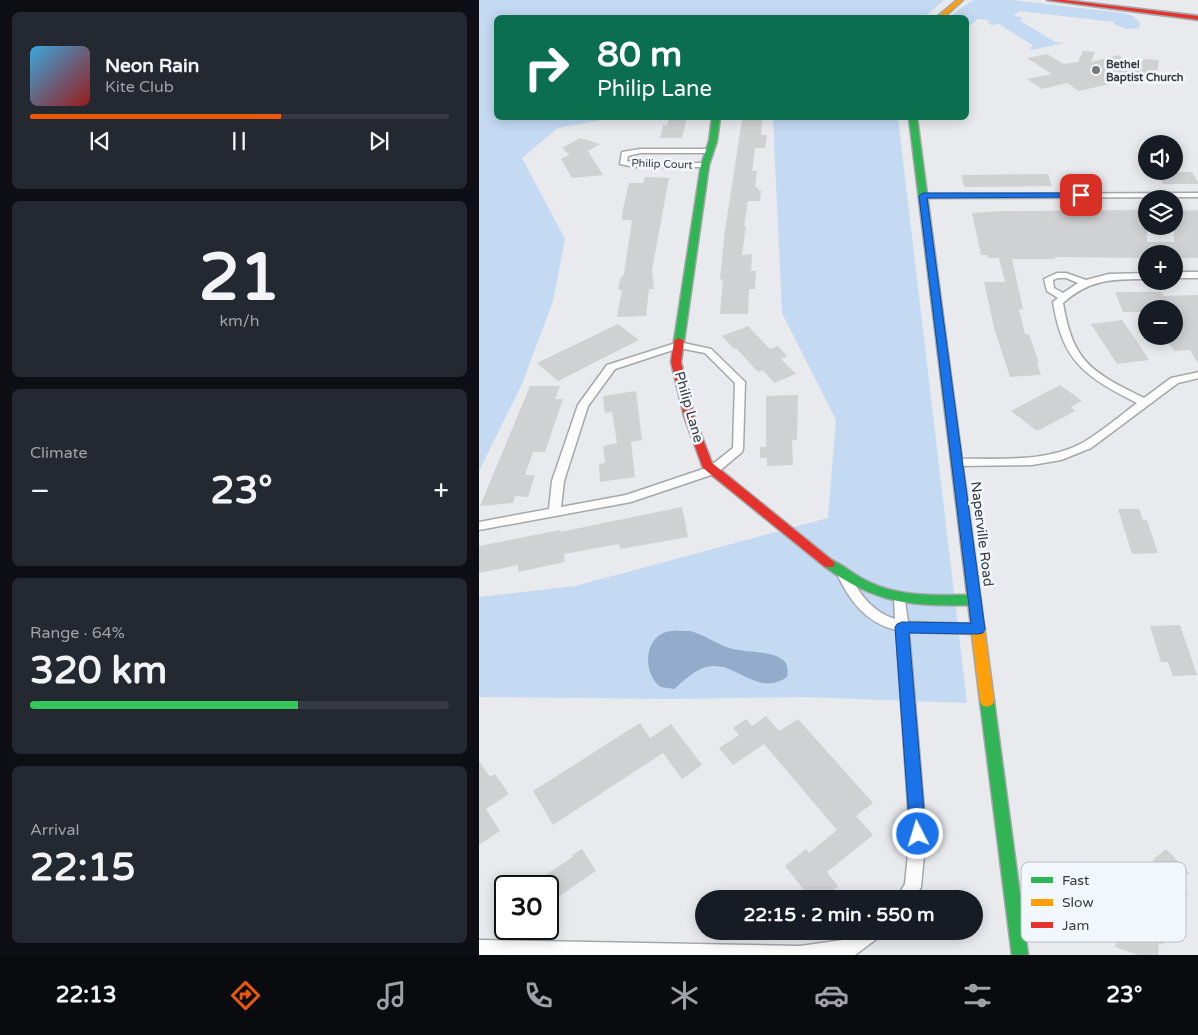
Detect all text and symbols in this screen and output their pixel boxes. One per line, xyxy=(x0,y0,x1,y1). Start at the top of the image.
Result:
text: 80 m xyxy=(597,34,682,76)
icon: right xyxy=(514,35,579,100)
text: Neon Rain xyxy=(105,55,199,77)
place label: Bethel Baptist Church xyxy=(1106,58,1184,85)
marker: Bethel Baptist Church xyxy=(1090,64,1102,76)
text: Philip Lane xyxy=(597,76,712,102)
text: Kite Club xyxy=(105,77,174,97)
icon: previous xyxy=(86,127,114,155)
icon: pause xyxy=(225,127,253,155)
icon: next xyxy=(365,127,393,155)
map controls xyxy=(1138,135,1183,345)
button: sound xyxy=(1138,135,1183,180)
street label: Philip Court xyxy=(631,156,693,172)
pin xyxy=(1060,174,1102,216)
icon: arrive xyxy=(1067,181,1095,209)
button: layers xyxy=(1138,190,1183,235)
text: 21 xyxy=(199,239,280,318)
button: + xyxy=(1138,245,1183,290)
button: − xyxy=(1138,300,1183,345)
text: km/h xyxy=(219,311,260,331)
street label: Philip Lane xyxy=(671,369,707,445)
text: Climate xyxy=(30,443,88,463)
text: 23° xyxy=(211,468,273,514)
text: − xyxy=(30,474,50,508)
text: + xyxy=(433,474,449,508)
street label: Naperville Road xyxy=(967,480,997,588)
text: Range · 64% xyxy=(30,623,125,643)
text: 320 km xyxy=(30,648,167,694)
position arrow xyxy=(891,807,943,859)
text: Arrival xyxy=(30,820,79,840)
text: 22:15 xyxy=(30,845,135,891)
legend xyxy=(1021,862,1186,942)
text: Fast xyxy=(1062,872,1090,889)
speed limit sign: 30 xyxy=(494,875,559,940)
text: Slow xyxy=(1062,894,1094,911)
text: 22:15 · 2 min · 550 m xyxy=(743,904,935,926)
text: Jam xyxy=(1062,917,1089,934)
icon: directions xyxy=(228,978,263,1013)
icon: music xyxy=(374,978,409,1013)
icon: phone xyxy=(521,978,556,1013)
icon: climate xyxy=(667,978,702,1013)
icon: car xyxy=(814,978,849,1013)
icon: filters xyxy=(960,978,995,1013)
text: 22:13 xyxy=(56,982,117,1008)
text: 23° xyxy=(1106,982,1142,1008)

